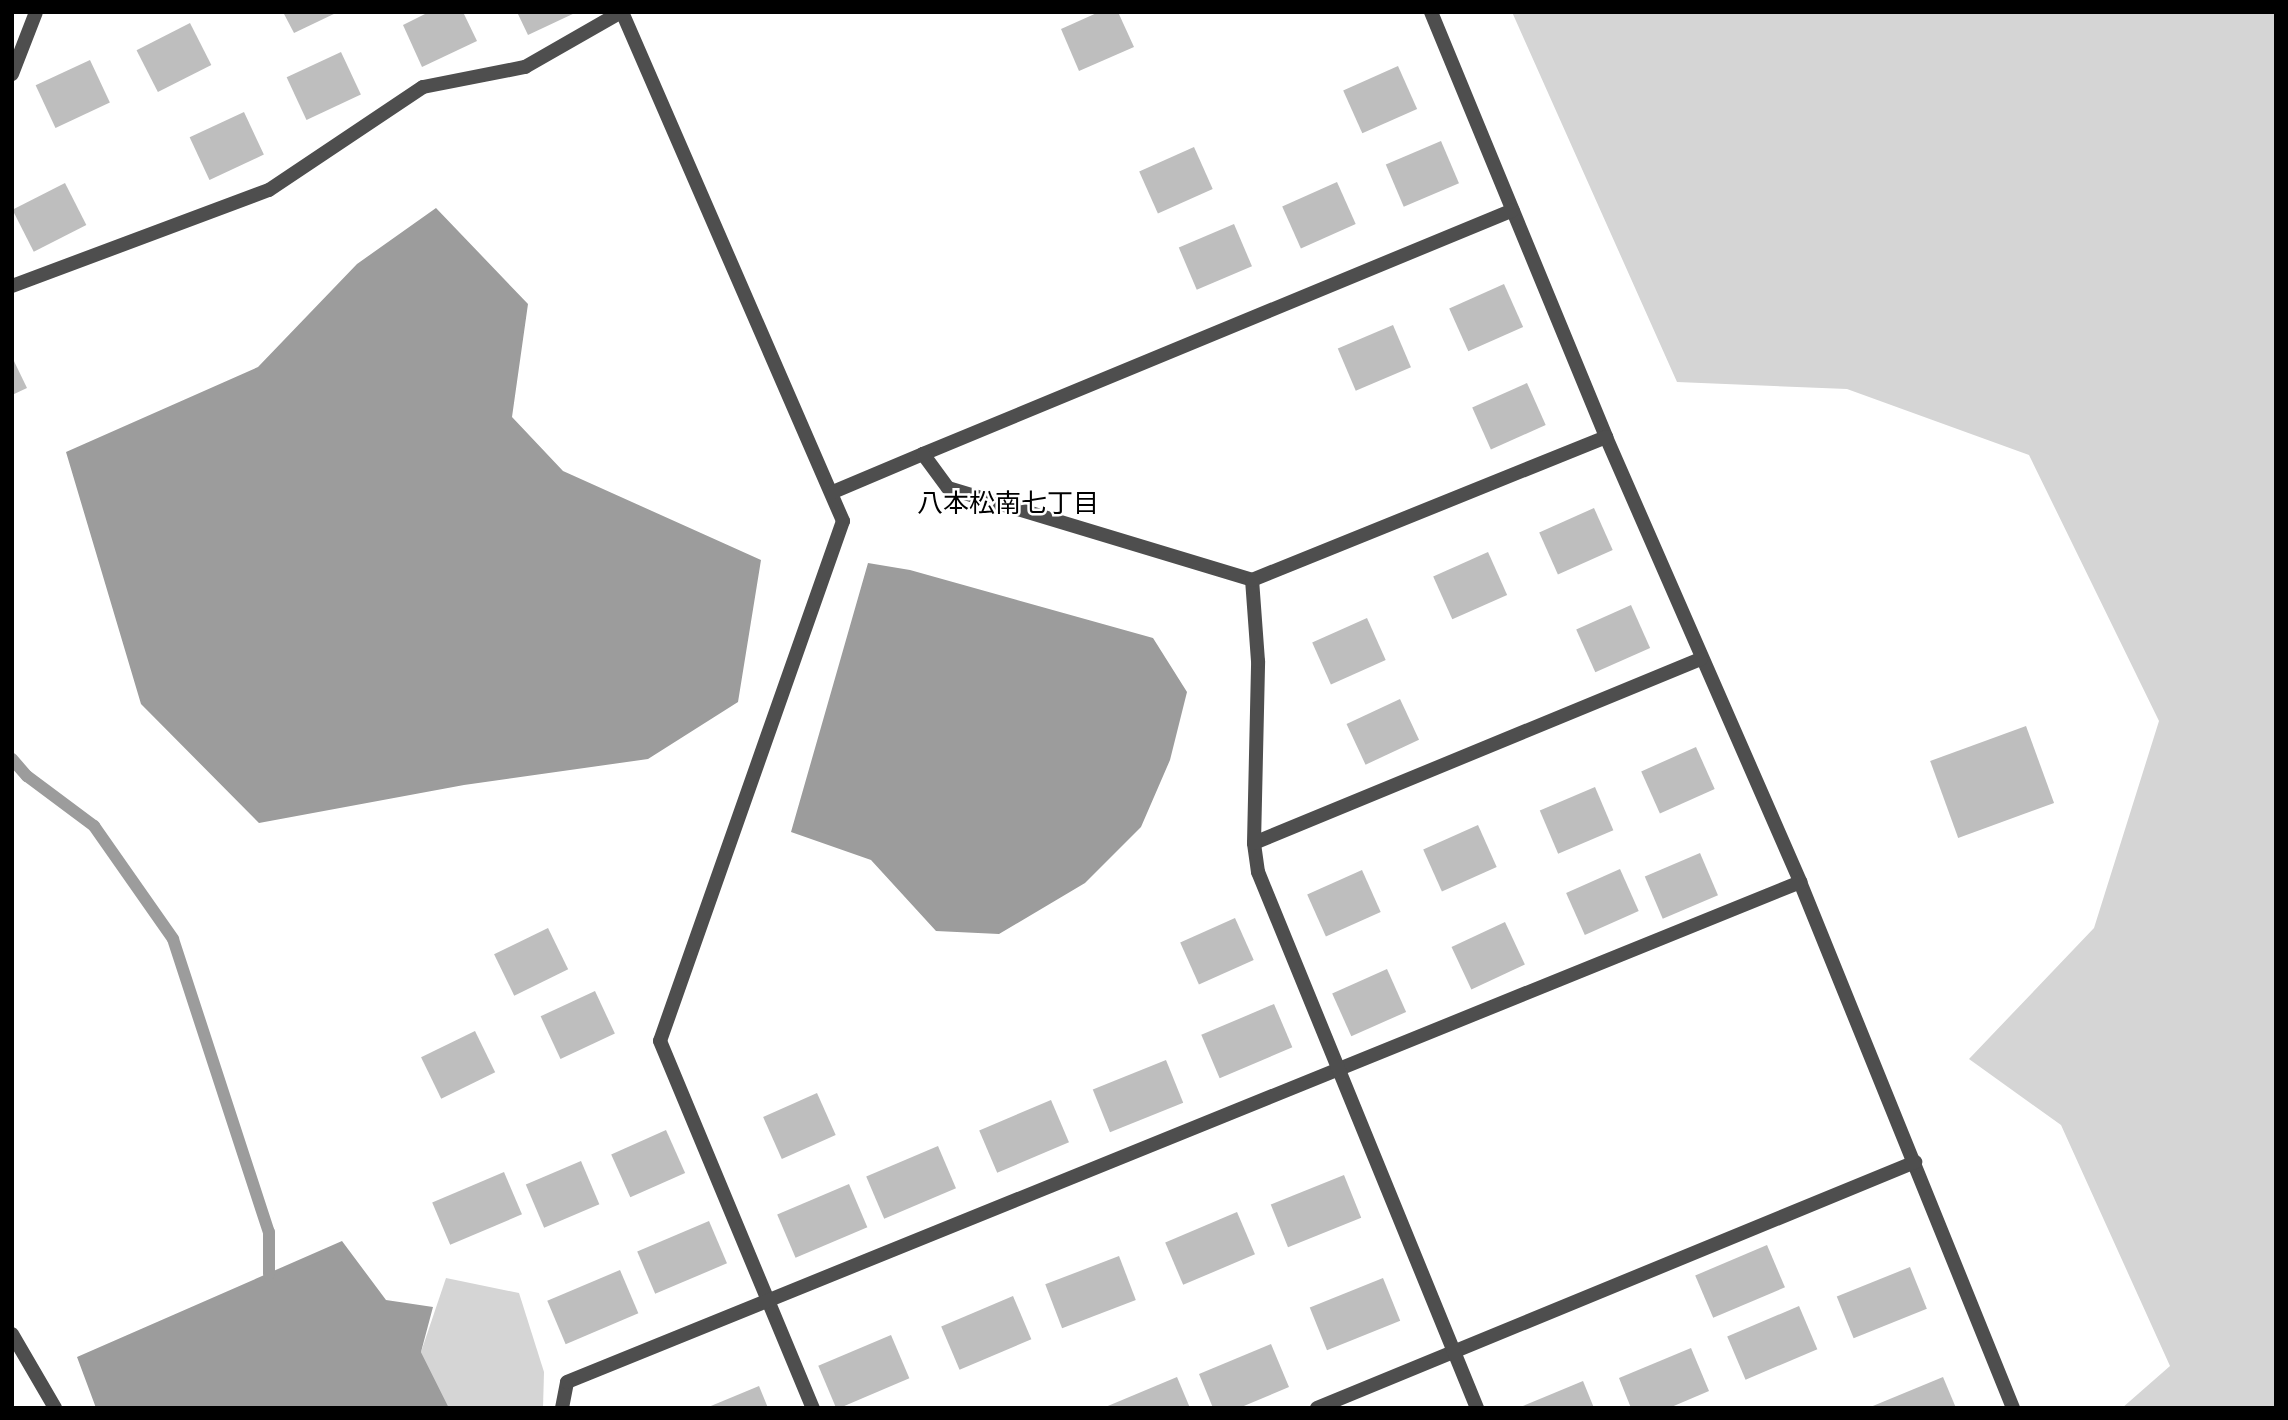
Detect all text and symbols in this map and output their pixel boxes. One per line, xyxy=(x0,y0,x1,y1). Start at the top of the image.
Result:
district label: 八本松南七丁目 xyxy=(917,489,1099,521)

